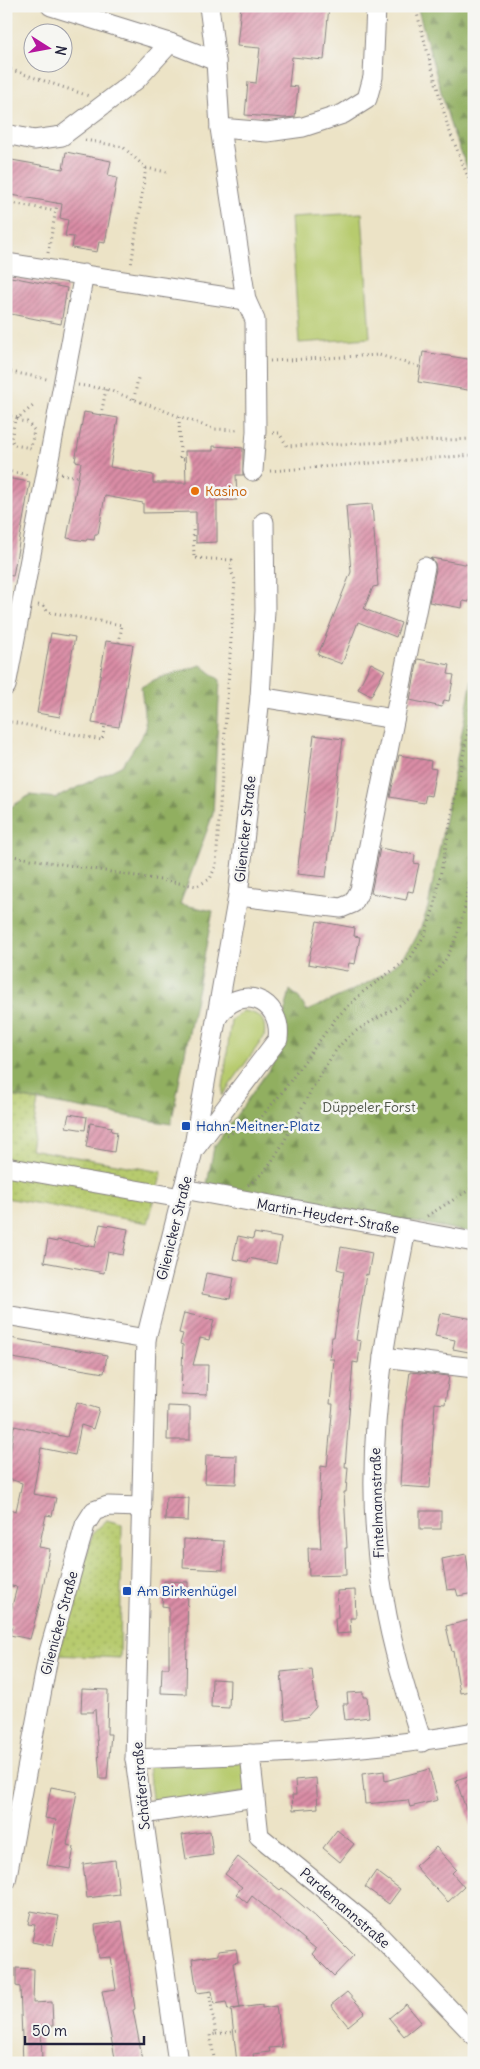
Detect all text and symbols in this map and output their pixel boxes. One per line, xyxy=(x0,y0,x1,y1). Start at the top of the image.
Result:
north arrow xyxy=(22,22,72,72)
text: N xyxy=(51,44,71,57)
place label: Kasino xyxy=(205,482,247,500)
marker: Kasino xyxy=(189,485,201,497)
street label: Glienicker Straße xyxy=(230,775,260,883)
park label: Düppeler Forst xyxy=(322,1098,416,1116)
place label: Hahn-Meitner-Platz xyxy=(196,1117,321,1135)
marker: Hahn-Meitner-Platz xyxy=(180,1120,192,1132)
street label: Glienicker Straße xyxy=(152,1174,196,1282)
street label: Martin-Heydert-Straße xyxy=(255,1195,401,1237)
street label: Fintelmannstraße xyxy=(366,1447,388,1559)
street label: Glienicker Straße xyxy=(36,1569,82,1677)
place label: Am Birkenhügel xyxy=(137,1582,237,1600)
marker: Am Birkenhügel xyxy=(121,1585,133,1597)
street label: Schäferstraße xyxy=(128,1741,154,1831)
street label: Pardemannstraße xyxy=(296,1864,394,1952)
scale bar xyxy=(25,2014,144,2046)
text: 50 m xyxy=(32,2021,67,2040)

